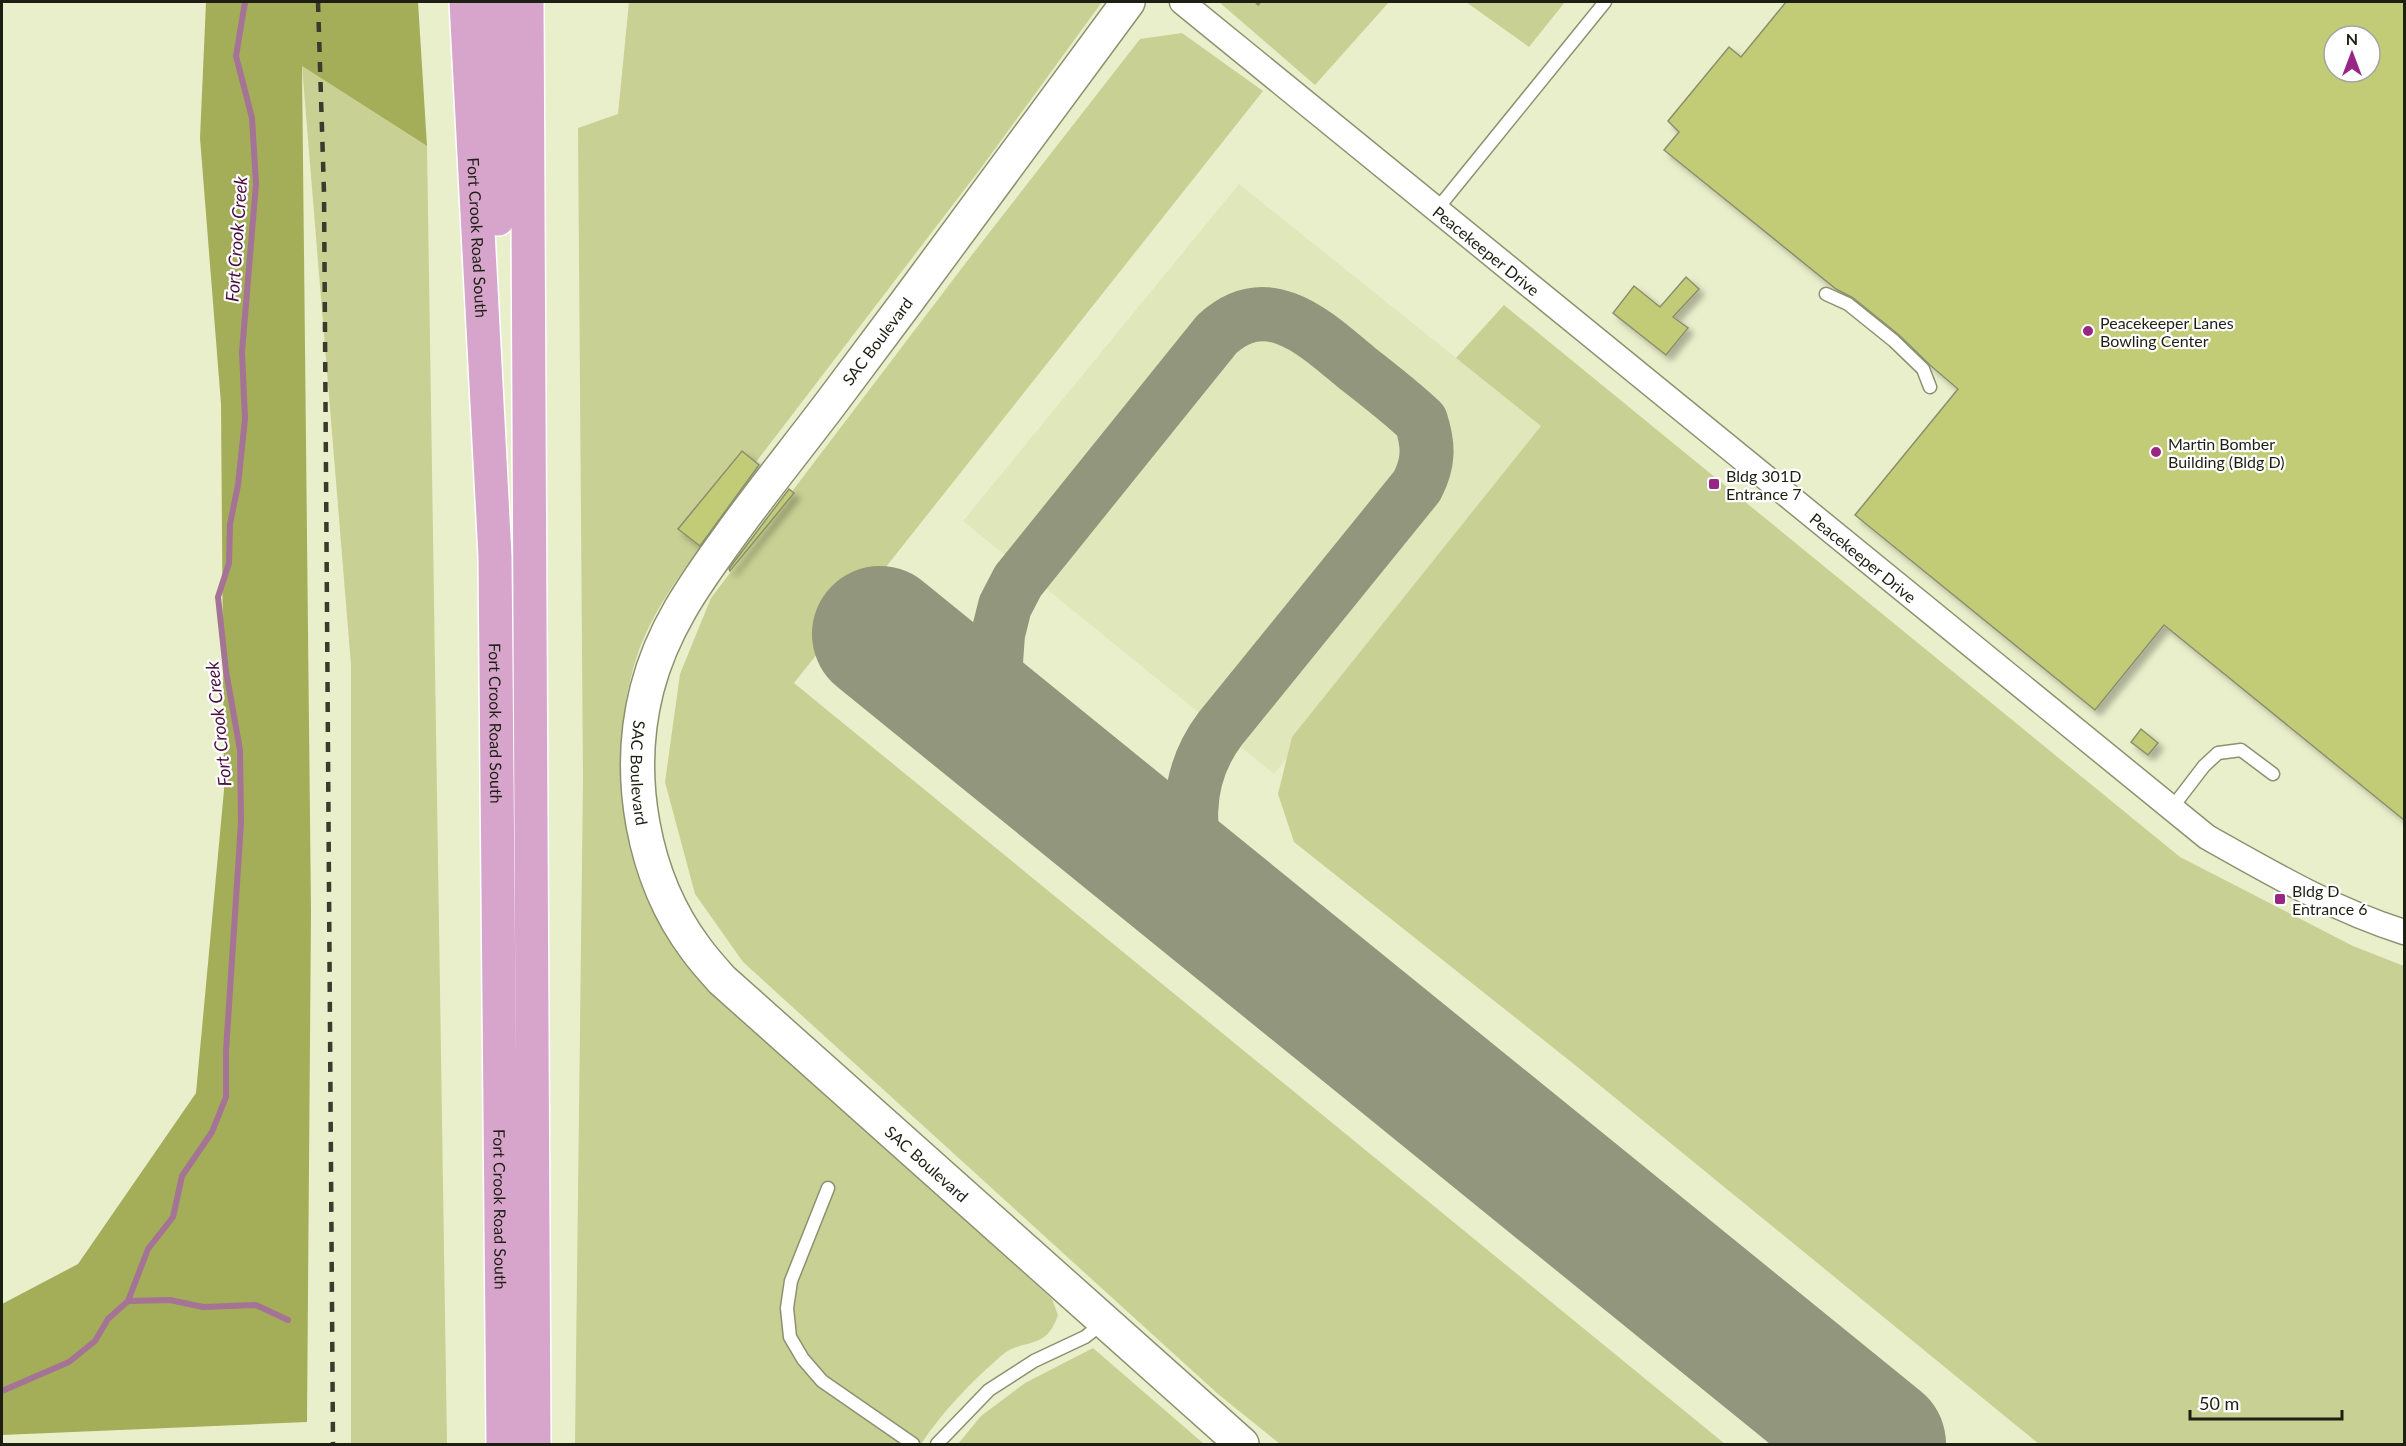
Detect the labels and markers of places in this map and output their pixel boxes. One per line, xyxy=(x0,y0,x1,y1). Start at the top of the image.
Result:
place label: Peacekeeper Lanes Bowling Center xyxy=(2100,313,2234,350)
marker: Peacekeeper Lanes Bowling Center xyxy=(2081,324,2095,338)
place label: Martin Bomber Building (Bldg D) xyxy=(2168,434,2285,471)
marker: Martin Bomber Building (Bldg D) xyxy=(2149,445,2163,459)
place label: Bldg 301D Entrance 7 xyxy=(1726,466,1801,503)
marker: Bldg 301D Entrance 7 xyxy=(1707,477,1721,491)
place label: Bldg D Entrance 6 xyxy=(2292,881,2367,918)
marker: Bldg D Entrance 6 xyxy=(2273,892,2287,906)

